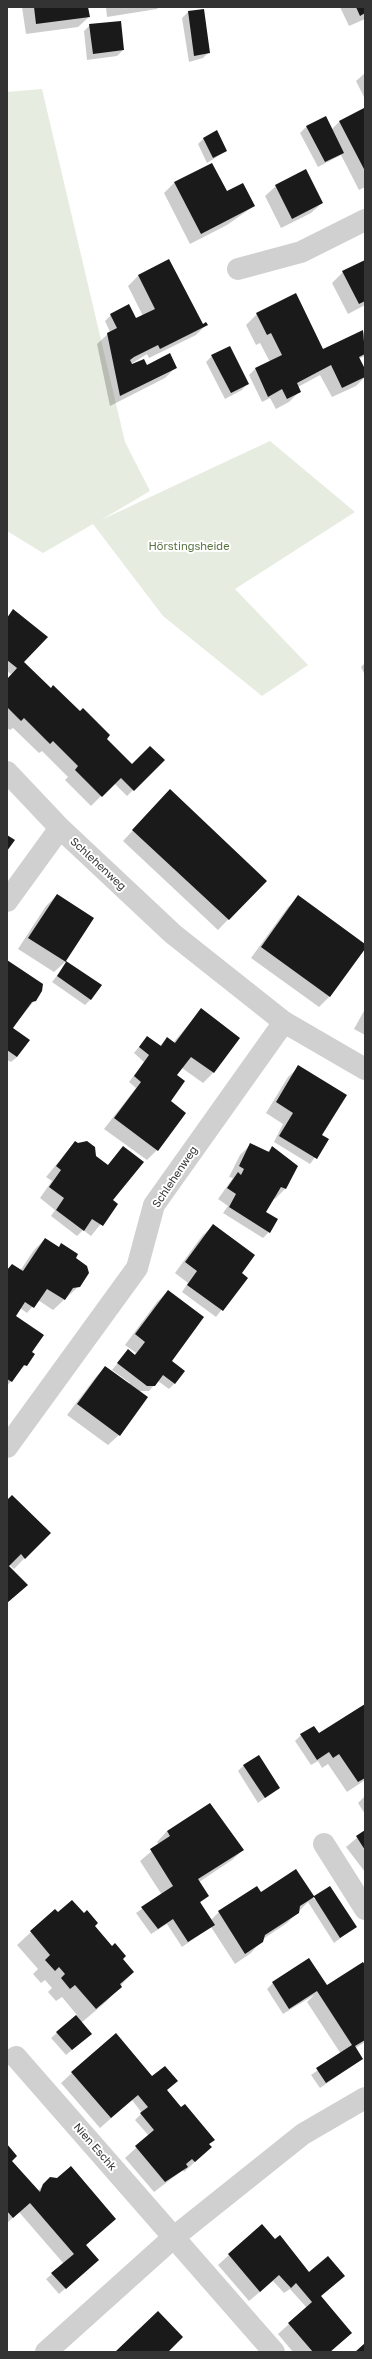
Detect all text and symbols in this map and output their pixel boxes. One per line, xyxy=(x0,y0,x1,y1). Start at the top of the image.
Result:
park label: Hörstingsheide xyxy=(148,540,230,554)
street label: Schlehenweg xyxy=(67,835,129,893)
street label: Schlehenweg xyxy=(150,1144,200,1210)
street label: Nien Eschk xyxy=(71,2121,119,2173)

